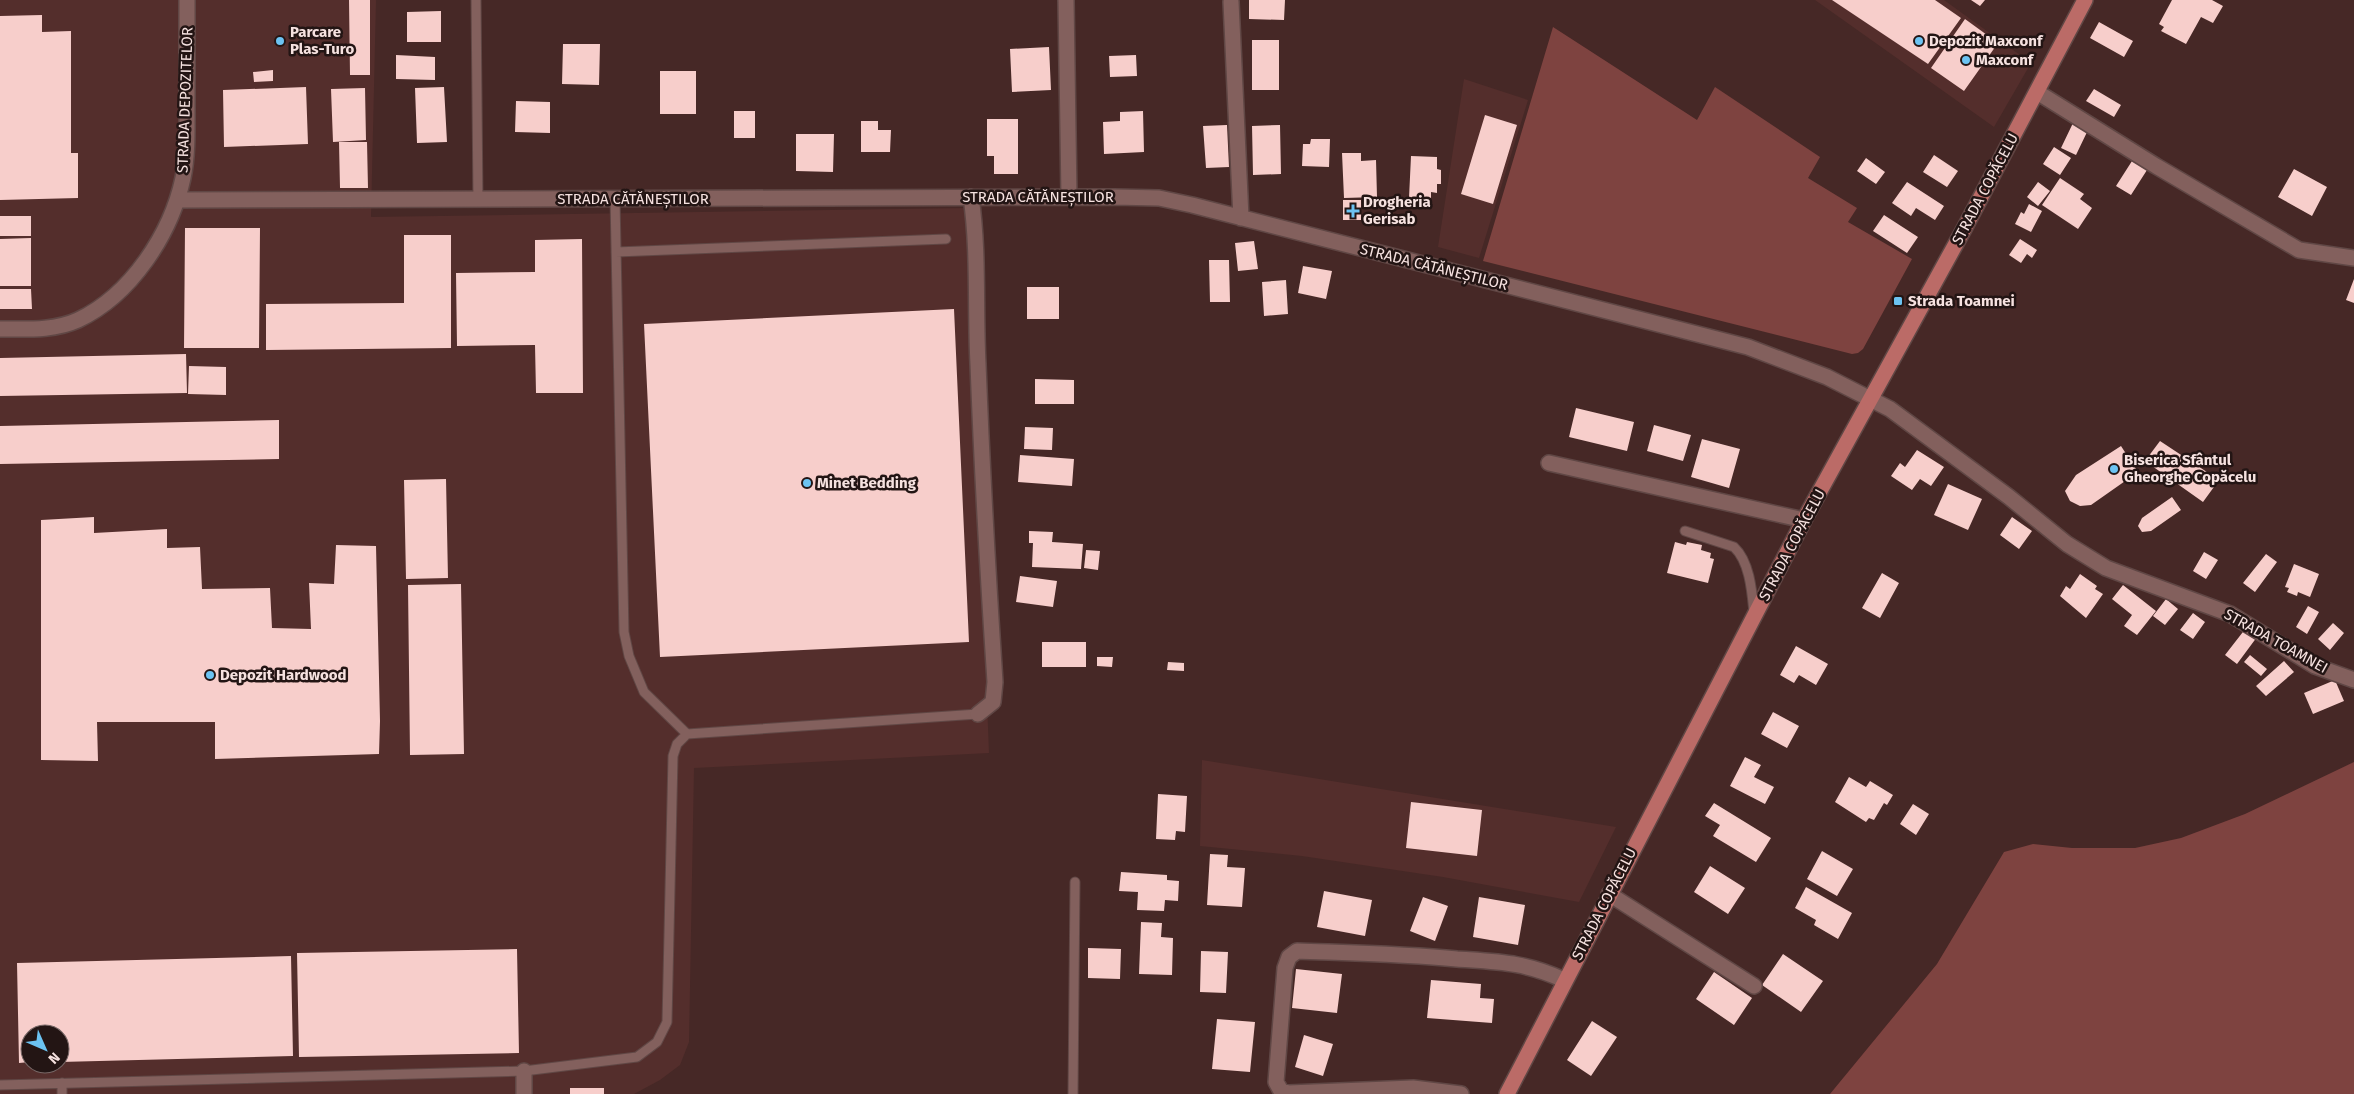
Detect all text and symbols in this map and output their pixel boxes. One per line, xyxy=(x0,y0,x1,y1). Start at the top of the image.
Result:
place label: Parcare Plas-Turo xyxy=(290,23,354,58)
street label: STRADA DEPOZITELOR xyxy=(173,27,197,173)
place label: Depozit Maxconf xyxy=(1929,32,2044,50)
marker: Parcare Plas-Turo xyxy=(274,35,286,47)
marker: Depozit Maxconf xyxy=(1913,35,1925,47)
place label: Maxconf xyxy=(1976,51,2035,69)
marker: Maxconf xyxy=(1960,54,1972,66)
street label: STRADA COPĂCELU xyxy=(1948,130,2022,248)
street label: STRADA CĂTĂNEȘTILOR xyxy=(962,188,1114,207)
street label: STRADA CĂTĂNEȘTILOR xyxy=(557,190,709,209)
place label: Drogheria Gerisab xyxy=(1363,193,1431,228)
marker: Drogheria Gerisab xyxy=(1347,205,1359,217)
street label: STRADA CĂTĂNEȘTILOR xyxy=(1358,240,1510,295)
place label: Strada Toamnei xyxy=(1908,292,2015,310)
marker: Strada Toamnei xyxy=(1892,295,1904,307)
place label: Biserica Sfântul Gheorghe Copăcelu xyxy=(2124,451,2256,486)
marker: Biserica Sfântul Gheorghe Copăcelu xyxy=(2108,463,2120,475)
place label: Minet Bedding xyxy=(817,474,917,492)
marker: Minet Bedding xyxy=(801,477,813,489)
street label: STRADA COPĂCELU xyxy=(1755,486,1829,604)
street label: STRADA TOAMNEI xyxy=(2221,605,2331,677)
place label: Depozit Hardwood xyxy=(220,666,347,684)
marker: Depozit Hardwood xyxy=(204,669,216,681)
street label: STRADA COPĂCELU xyxy=(1568,845,1640,963)
north arrow xyxy=(20,1024,70,1074)
text: N xyxy=(45,1049,63,1067)

